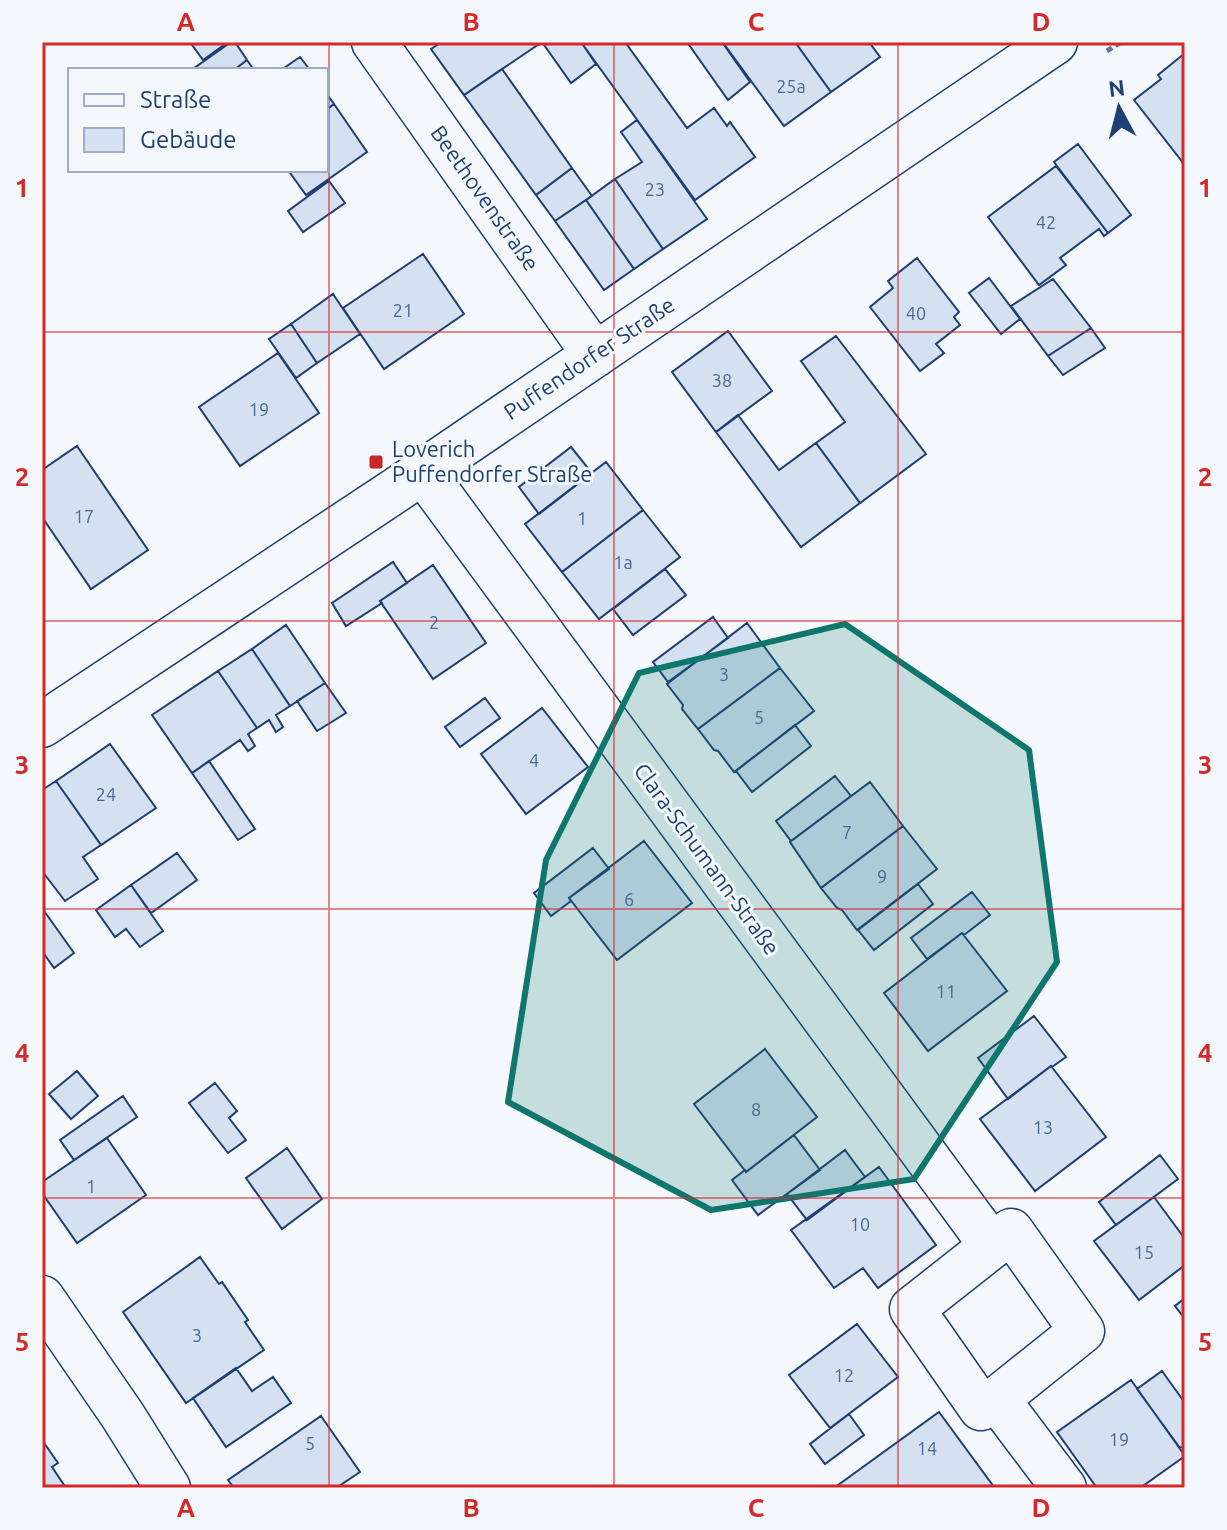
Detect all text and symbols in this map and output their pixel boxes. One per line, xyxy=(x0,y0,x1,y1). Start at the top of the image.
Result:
text: A xyxy=(177,7,196,36)
text: B xyxy=(462,7,480,36)
text: C xyxy=(748,7,765,36)
text: D xyxy=(1032,7,1050,36)
legend xyxy=(68,68,328,172)
north arrow xyxy=(1079,68,1159,148)
text: N xyxy=(1107,74,1126,101)
house number: 25a xyxy=(776,76,806,96)
text: Straße xyxy=(140,86,211,113)
street label: Beethovenstraße xyxy=(426,121,545,275)
text: Gebäude xyxy=(140,126,237,153)
text: 1 xyxy=(15,173,29,202)
text: 1 xyxy=(1198,173,1212,202)
house number: 23 xyxy=(645,179,665,199)
house number: 42 xyxy=(1036,212,1056,232)
street label: Puffendorfer Straße xyxy=(499,291,679,424)
house number: 21 xyxy=(393,300,413,320)
house number: 40 xyxy=(906,303,926,323)
house number: 38 xyxy=(712,370,732,390)
house number: 19 xyxy=(249,399,269,419)
place label: Loverich Puffendorfer Straße xyxy=(392,436,592,486)
marker: Loverich Puffendorfer Straße xyxy=(367,453,385,471)
text: 2 xyxy=(15,462,29,491)
text: 2 xyxy=(1198,462,1212,491)
house number: 17 xyxy=(74,506,94,526)
house number: 1 xyxy=(577,508,587,528)
house number: 1a xyxy=(613,552,633,572)
house number: 2 xyxy=(429,612,439,632)
house number: 3 xyxy=(719,664,729,684)
house number: 5 xyxy=(754,707,764,727)
text: 3 xyxy=(15,750,29,779)
house number: 4 xyxy=(529,750,539,770)
text: 3 xyxy=(1198,750,1212,779)
street label: Clara-Schumann-Straße xyxy=(630,758,785,959)
house number: 24 xyxy=(96,784,116,804)
house number: 7 xyxy=(842,822,852,842)
house number: 9 xyxy=(877,866,887,886)
house number: 6 xyxy=(624,889,634,909)
house number: 11 xyxy=(936,981,956,1001)
text: 4 xyxy=(15,1038,29,1067)
text: 4 xyxy=(1198,1038,1212,1067)
house number: 8 xyxy=(751,1099,761,1119)
house number: 13 xyxy=(1033,1117,1053,1137)
house number: 1 xyxy=(86,1176,96,1196)
house number: 10 xyxy=(850,1214,870,1234)
house number: 15 xyxy=(1134,1242,1154,1262)
house number: 3 xyxy=(192,1325,202,1345)
text: 5 xyxy=(15,1327,29,1356)
text: 5 xyxy=(1198,1327,1212,1356)
house number: 12 xyxy=(834,1365,854,1385)
house number: 19 xyxy=(1109,1429,1129,1449)
house number: 5 xyxy=(305,1433,315,1453)
house number: 14 xyxy=(917,1438,937,1458)
text: A xyxy=(177,1493,196,1522)
text: B xyxy=(462,1493,480,1522)
text: C xyxy=(748,1493,765,1522)
text: D xyxy=(1032,1493,1050,1522)

